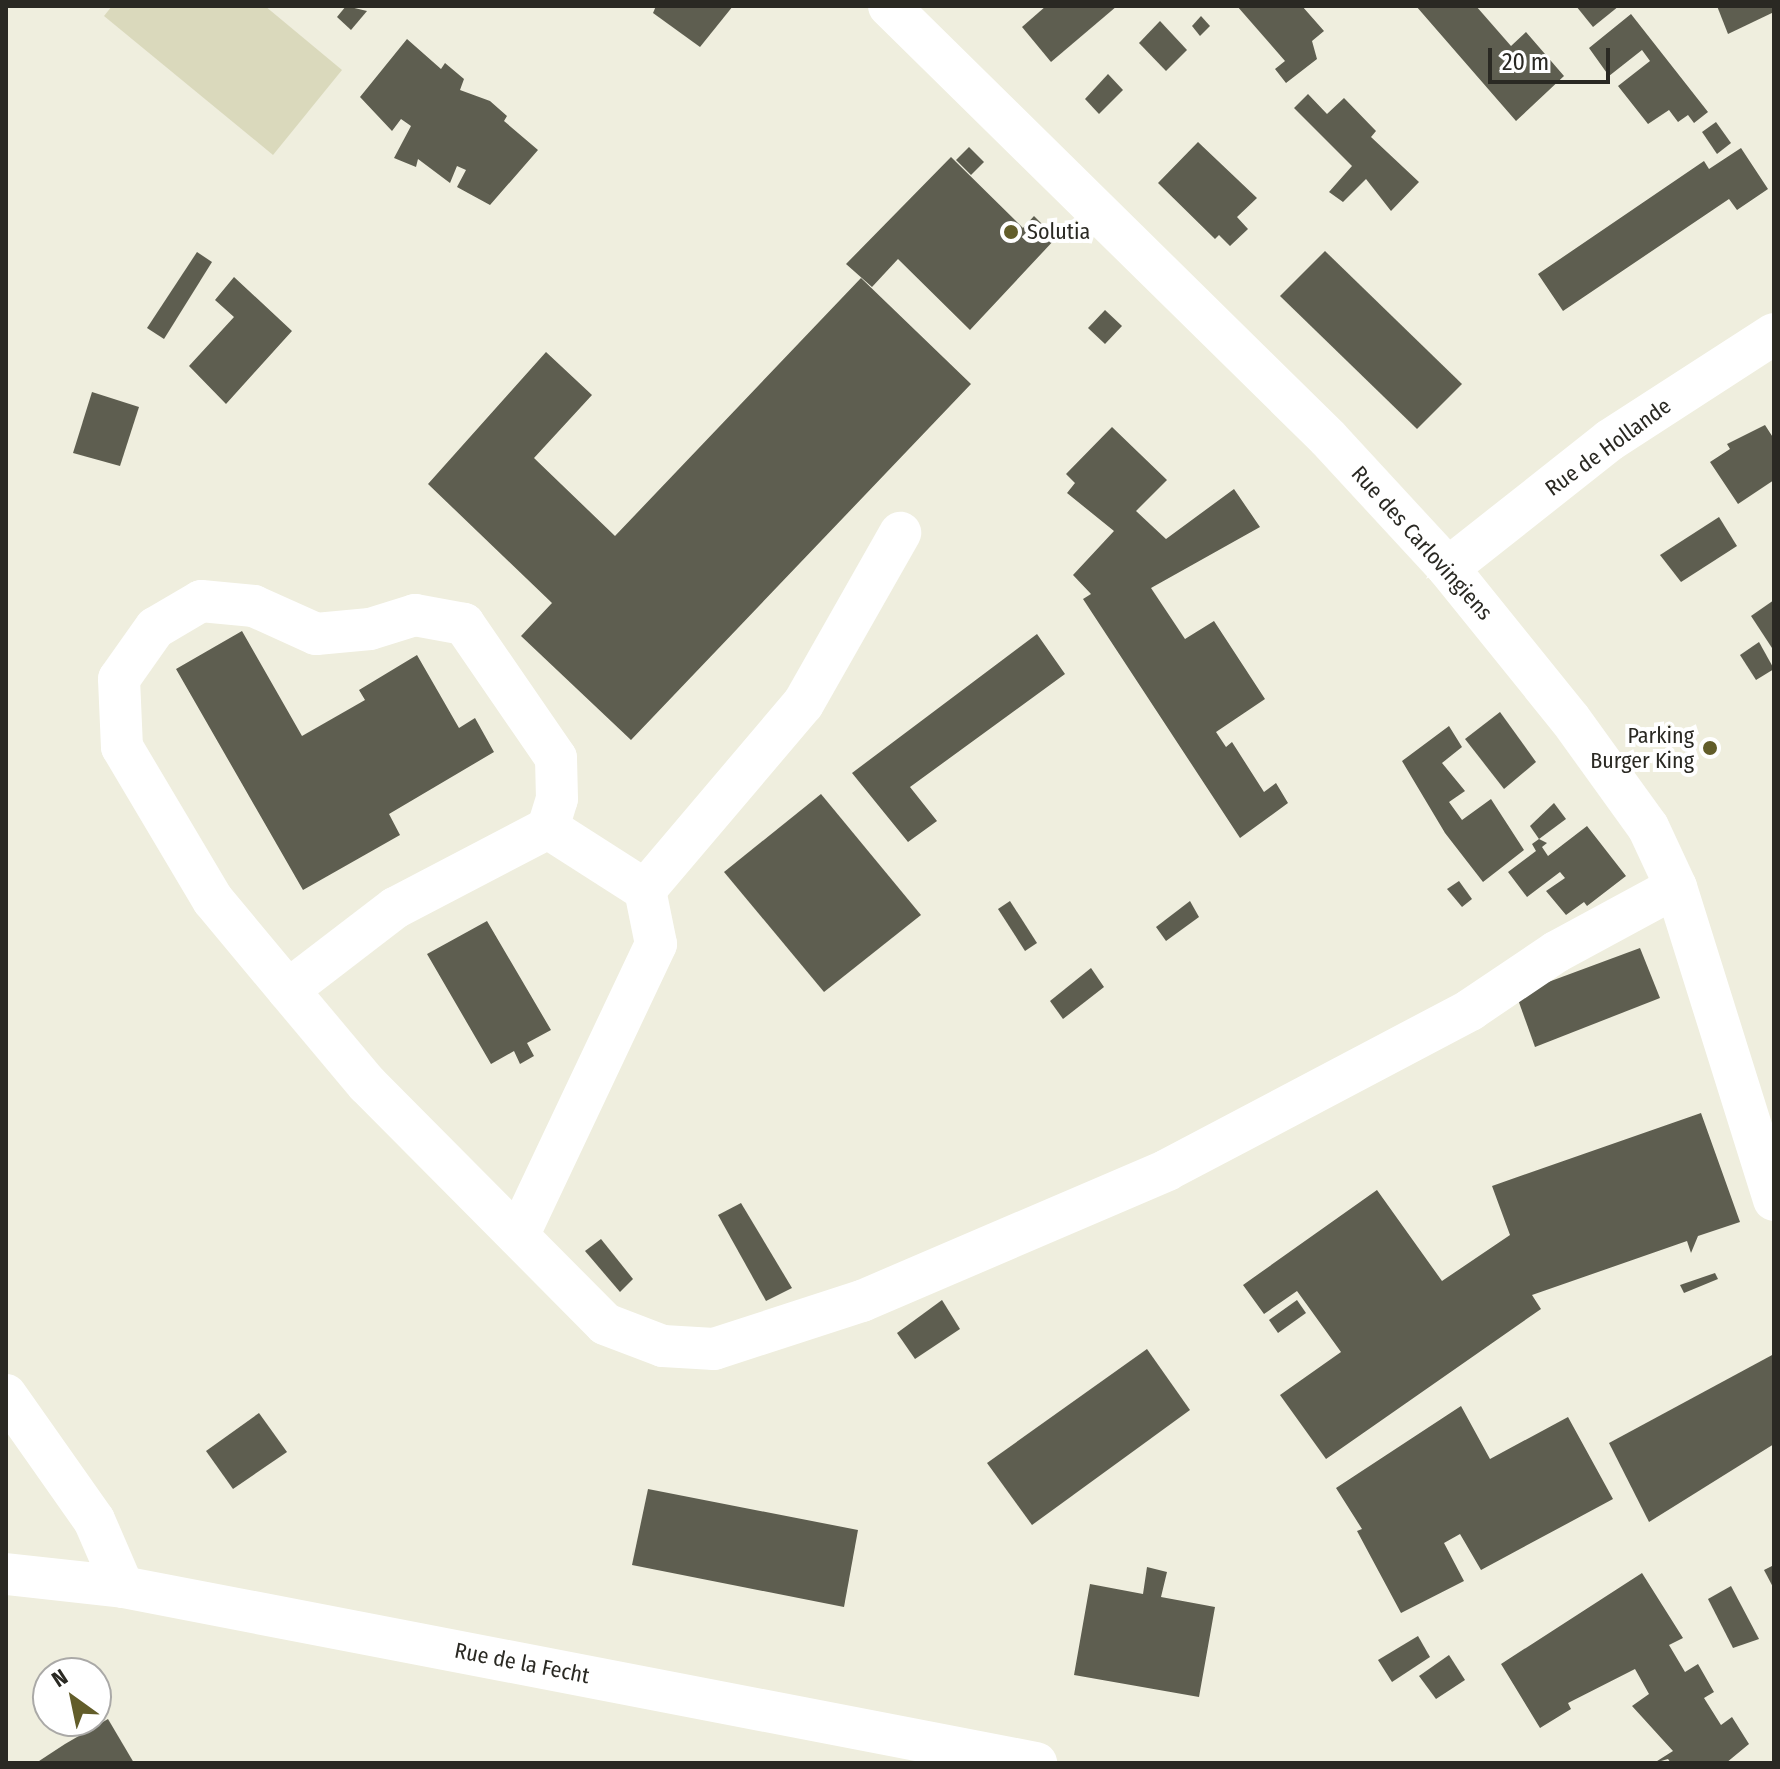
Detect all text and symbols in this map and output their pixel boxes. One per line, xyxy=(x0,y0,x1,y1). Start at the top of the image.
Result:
scale bar xyxy=(1492,32,1614,82)
text: 20 m xyxy=(1502,48,1549,76)
place label: Solutia xyxy=(1027,219,1090,245)
marker: Solutia xyxy=(1002,223,1020,241)
street label: Rue de Hollande xyxy=(1540,393,1676,501)
street label: Rue des Carlovingiens xyxy=(1346,461,1498,625)
place label: Parking Burger King xyxy=(1590,722,1694,774)
marker: Parking Burger King xyxy=(1701,739,1719,757)
street label: Rue de la Fecht xyxy=(452,1637,592,1689)
north arrow xyxy=(32,1657,112,1737)
text: N xyxy=(47,1663,73,1693)

